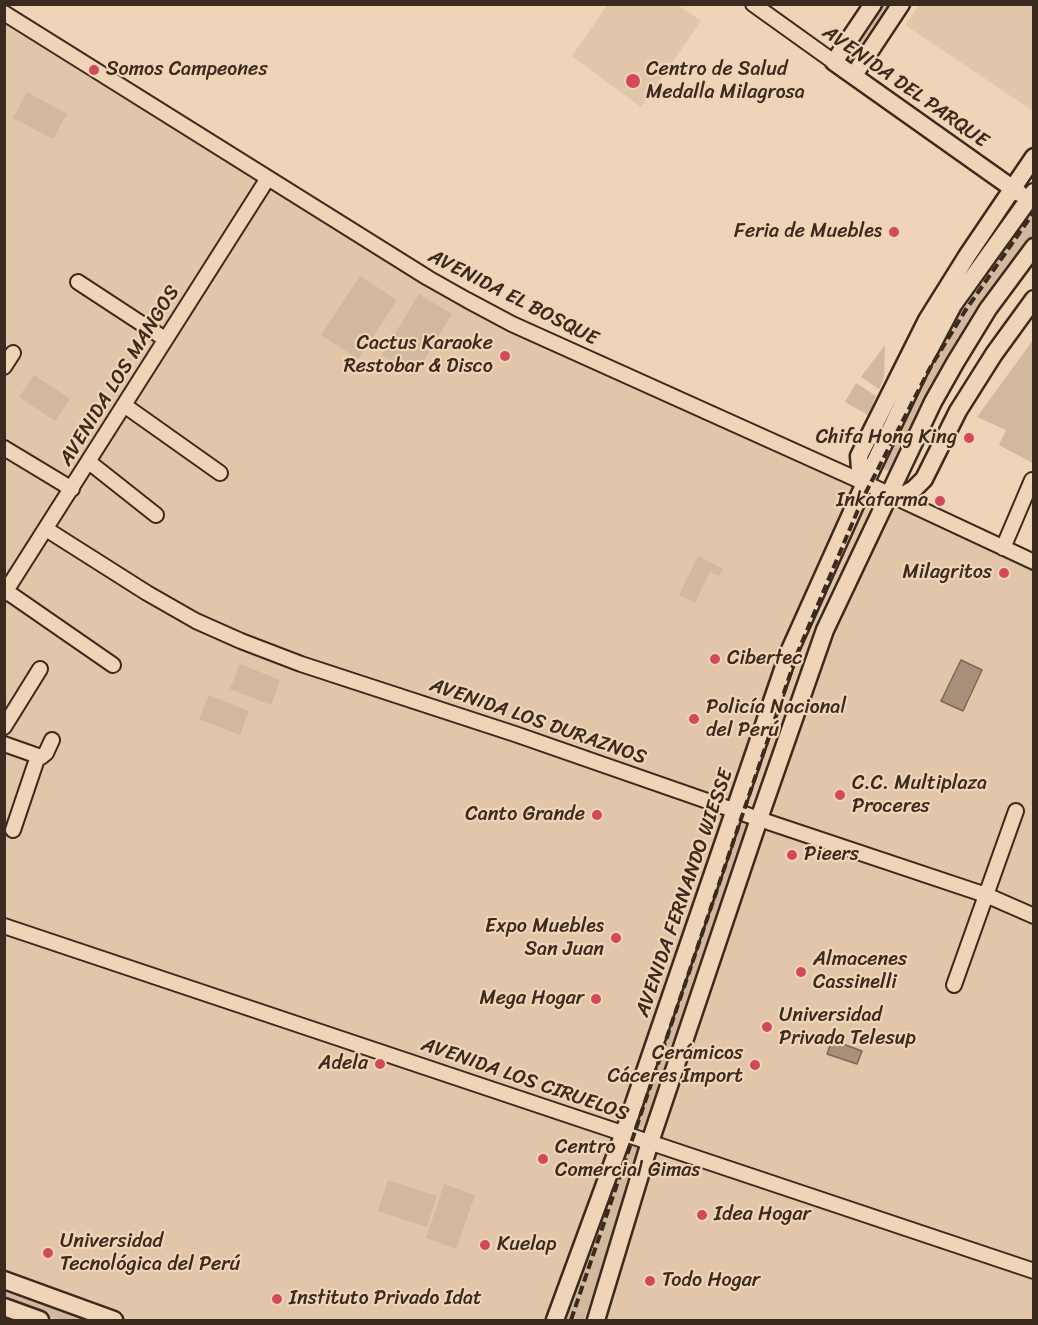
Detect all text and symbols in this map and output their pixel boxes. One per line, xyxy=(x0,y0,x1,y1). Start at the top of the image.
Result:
street label: AVENIDA DEL PARQUE xyxy=(817,21,993,153)
place label: Somos Campeones xyxy=(106,58,268,82)
place label: Centro de Salud Medalla Milagrosa xyxy=(646,58,805,105)
marker: Somos Campeones xyxy=(87,63,101,77)
marker: Centro de Salud Medalla Milagrosa xyxy=(624,72,642,90)
place label: Feria de Muebles xyxy=(734,220,882,244)
marker: Feria de Muebles xyxy=(887,225,901,239)
street label: AVENIDA EL BOSQUE xyxy=(424,245,602,351)
street label: AVENIDA LOS MANGOS xyxy=(55,281,185,471)
place label: Cactus Karaoke Restobar & Disco xyxy=(344,332,493,379)
marker: Cactus Karaoke Restobar & Disco xyxy=(498,349,512,363)
place label: Chifa Hong King xyxy=(816,426,957,450)
marker: Chifa Hong King xyxy=(962,431,976,445)
place label: Inkafarma xyxy=(836,489,928,513)
marker: Inkafarma xyxy=(933,494,947,508)
place label: Milagritos xyxy=(903,561,992,585)
marker: Milagritos xyxy=(997,566,1011,580)
place label: Cibertec xyxy=(727,647,802,671)
marker: Cibertec xyxy=(708,652,722,666)
street label: AVENIDA LOS DURAZNOS xyxy=(426,674,650,770)
place label: Policía Nacional del Perú xyxy=(706,696,846,743)
marker: Policía Nacional del Perú xyxy=(687,712,701,726)
street label: AVENIDA FERNANDO WIESSE xyxy=(631,766,739,1020)
place label: C.C. Multiplaza Proceres xyxy=(852,772,987,819)
marker: C.C. Multiplaza Proceres xyxy=(833,788,847,802)
place label: Canto Grande xyxy=(465,803,585,827)
marker: Canto Grande xyxy=(590,808,604,822)
place label: Pieers xyxy=(804,843,859,867)
marker: Pieers xyxy=(785,848,799,862)
place label: Expo Muebles San Juan xyxy=(485,915,604,962)
marker: Expo Muebles San Juan xyxy=(609,931,623,945)
place label: Almacenes Cassinelli xyxy=(813,948,907,995)
marker: Almacenes Cassinelli xyxy=(794,965,808,979)
place label: Mega Hogar xyxy=(479,987,584,1011)
marker: Mega Hogar xyxy=(589,992,603,1006)
place label: Universidad Privada Telesup xyxy=(779,1004,916,1051)
marker: Universidad Privada Telesup xyxy=(760,1020,774,1034)
street label: AVENIDA LOS CIRUELOS xyxy=(418,1033,632,1127)
place label: Cerámicos Cáceres Import xyxy=(607,1042,743,1089)
place label: Adela xyxy=(318,1052,368,1076)
marker: Adela xyxy=(373,1057,387,1071)
marker: Cerámicos Cáceres Import xyxy=(748,1058,762,1072)
place label: Centro Comercial Gimas xyxy=(555,1136,700,1183)
marker: Centro Comercial Gimas xyxy=(536,1152,550,1166)
place label: Idea Hogar xyxy=(714,1203,811,1227)
marker: Idea Hogar xyxy=(695,1208,709,1222)
place label: Universidad Tecnológica del Perú xyxy=(60,1230,240,1277)
place label: Kuelap xyxy=(497,1233,556,1257)
marker: Kuelap xyxy=(478,1238,492,1252)
marker: Universidad Tecnológica del Perú xyxy=(41,1246,55,1260)
place label: Todo Hogar xyxy=(662,1269,760,1293)
marker: Todo Hogar xyxy=(643,1274,657,1288)
place label: Instituto Privado Idat xyxy=(289,1287,482,1311)
marker: Instituto Privado Idat xyxy=(270,1292,284,1306)

